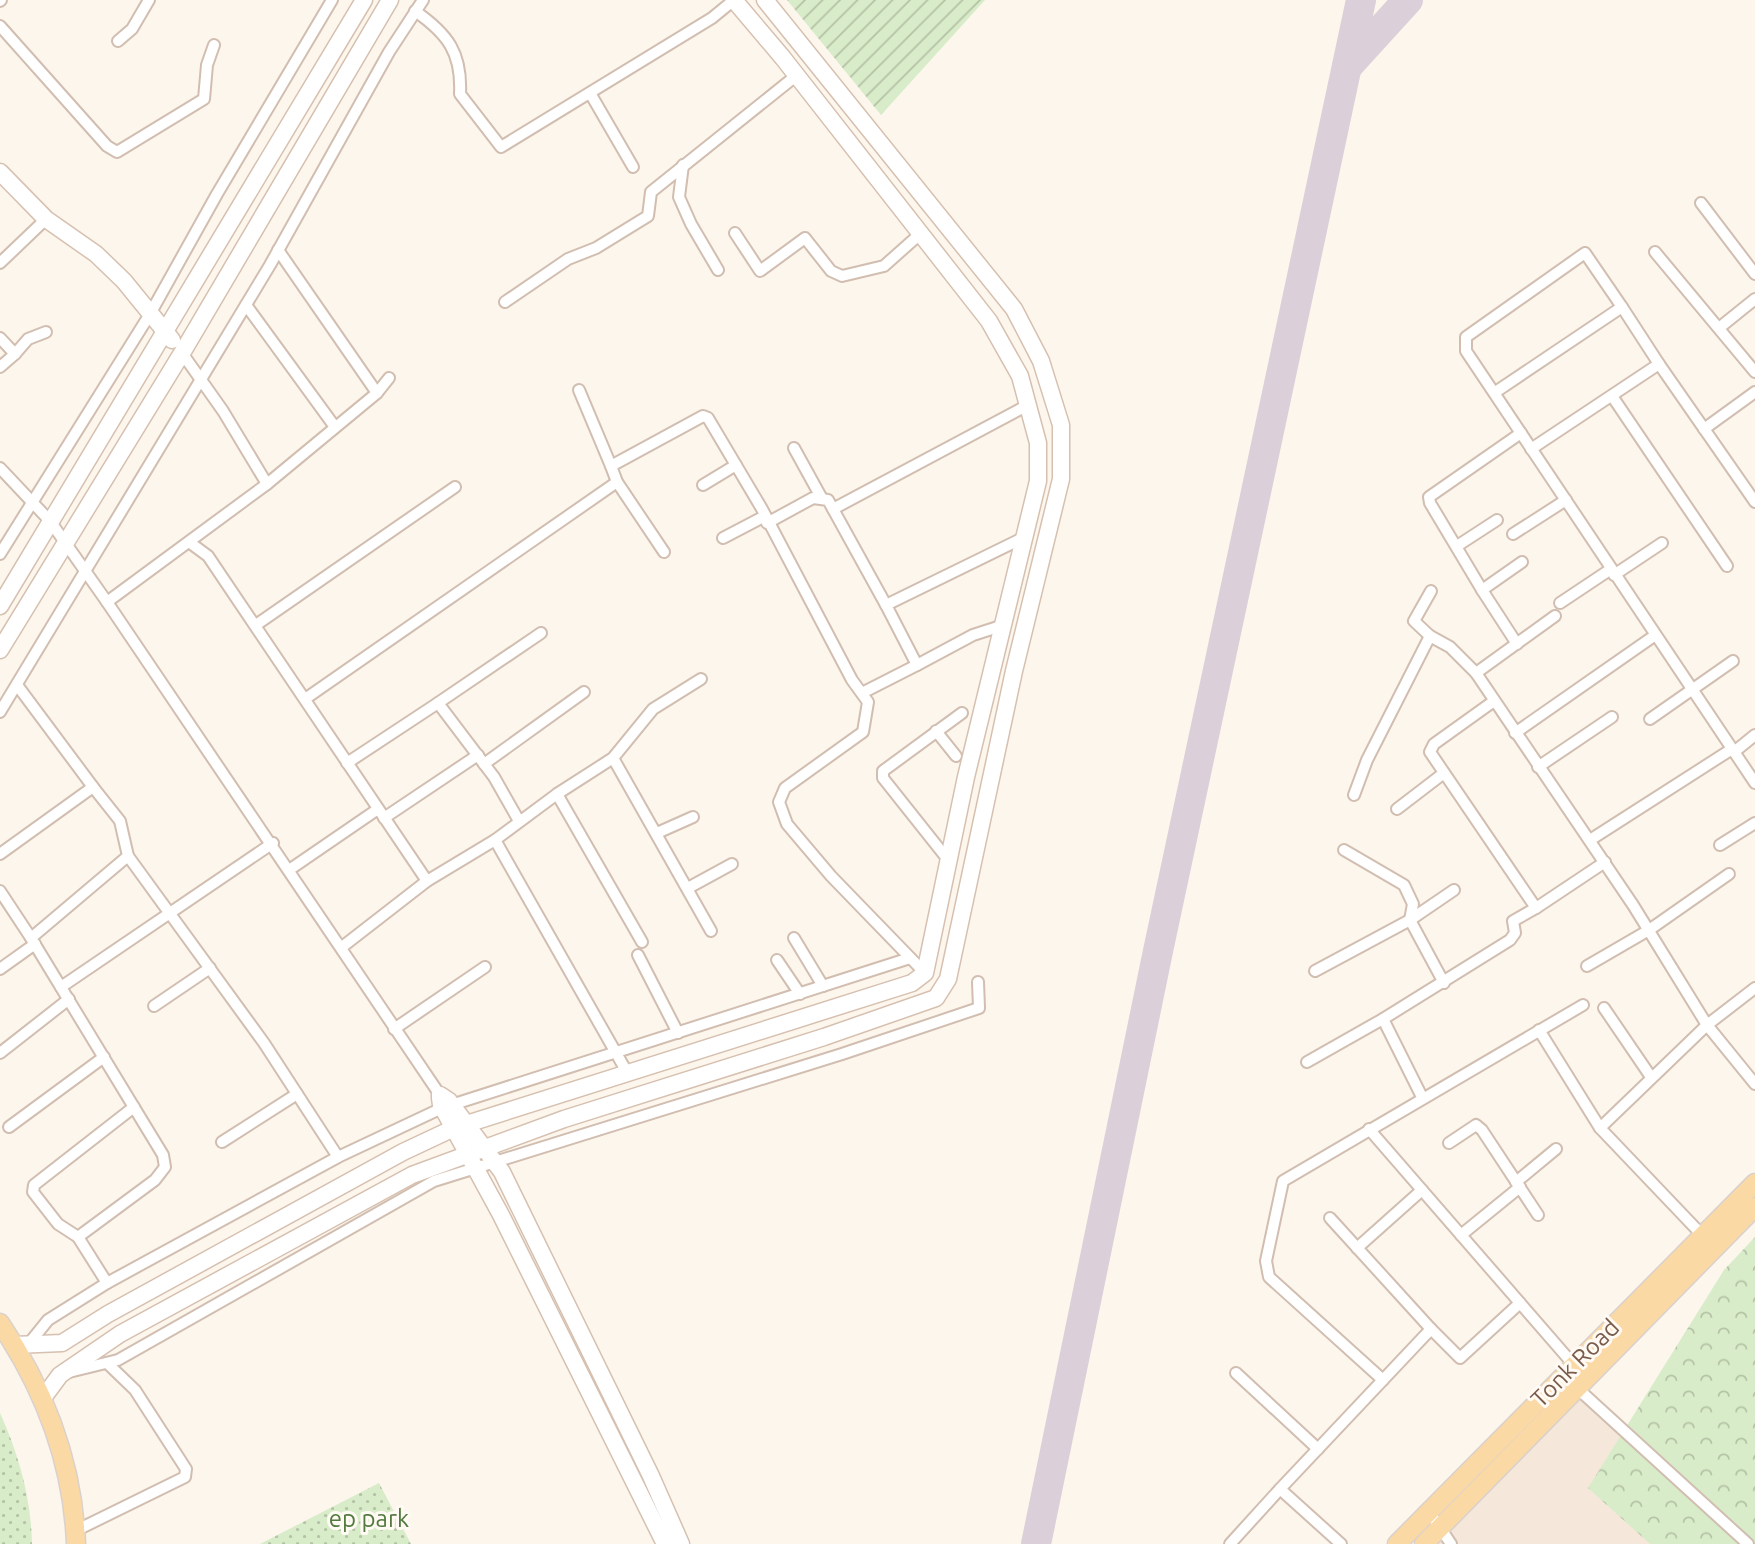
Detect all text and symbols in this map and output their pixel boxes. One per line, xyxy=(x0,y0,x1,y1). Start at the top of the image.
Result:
street label: Tonk Road xyxy=(1526,1314,1624,1412)
park label: ep park xyxy=(329,1505,409,1532)

